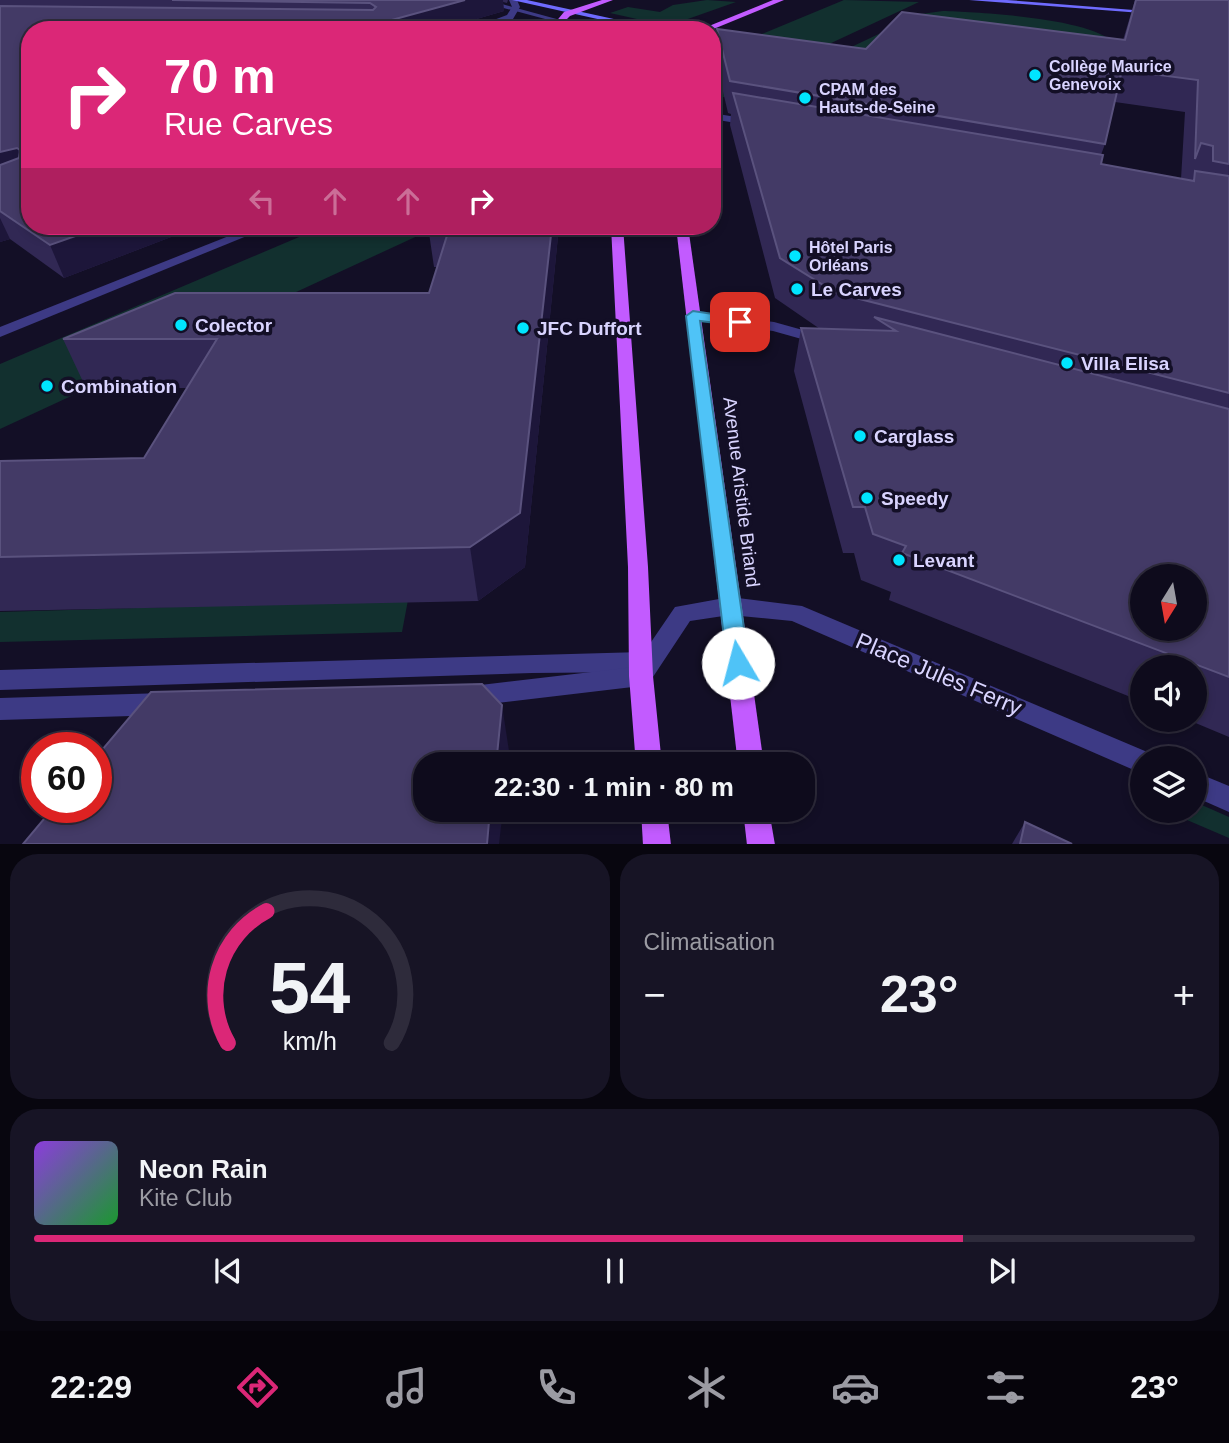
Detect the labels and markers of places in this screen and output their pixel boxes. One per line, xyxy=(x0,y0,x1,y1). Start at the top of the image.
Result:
place label: Collège Maurice Genevoix xyxy=(1049,58,1172,93)
marker: Collège Maurice Genevoix xyxy=(1027,67,1043,83)
place label: CPAM des Hauts-de-Seine xyxy=(819,81,936,116)
marker: CPAM des Hauts-de-Seine xyxy=(797,90,813,106)
place label: Hôtel Paris Orléans xyxy=(809,239,893,274)
marker: Hôtel Paris Orléans xyxy=(787,248,803,264)
place label: Le Carves xyxy=(811,279,902,300)
marker: Le Carves xyxy=(789,281,805,297)
pin xyxy=(710,292,770,352)
place label: Colector xyxy=(195,315,273,336)
marker: Colector xyxy=(173,317,189,333)
place label: JFC Duffort xyxy=(537,318,642,339)
marker: JFC Duffort xyxy=(515,320,531,336)
place label: Villa Elisa xyxy=(1081,353,1170,374)
marker: Villa Elisa xyxy=(1059,355,1075,371)
place label: Combination xyxy=(61,376,177,397)
marker: Combination xyxy=(39,378,55,394)
place label: Carglass xyxy=(874,426,954,447)
marker: Carglass xyxy=(852,428,868,444)
place label: Speedy xyxy=(881,488,949,509)
marker: Speedy xyxy=(859,490,875,506)
place label: Levant xyxy=(913,550,975,571)
marker: Levant xyxy=(891,552,907,568)

